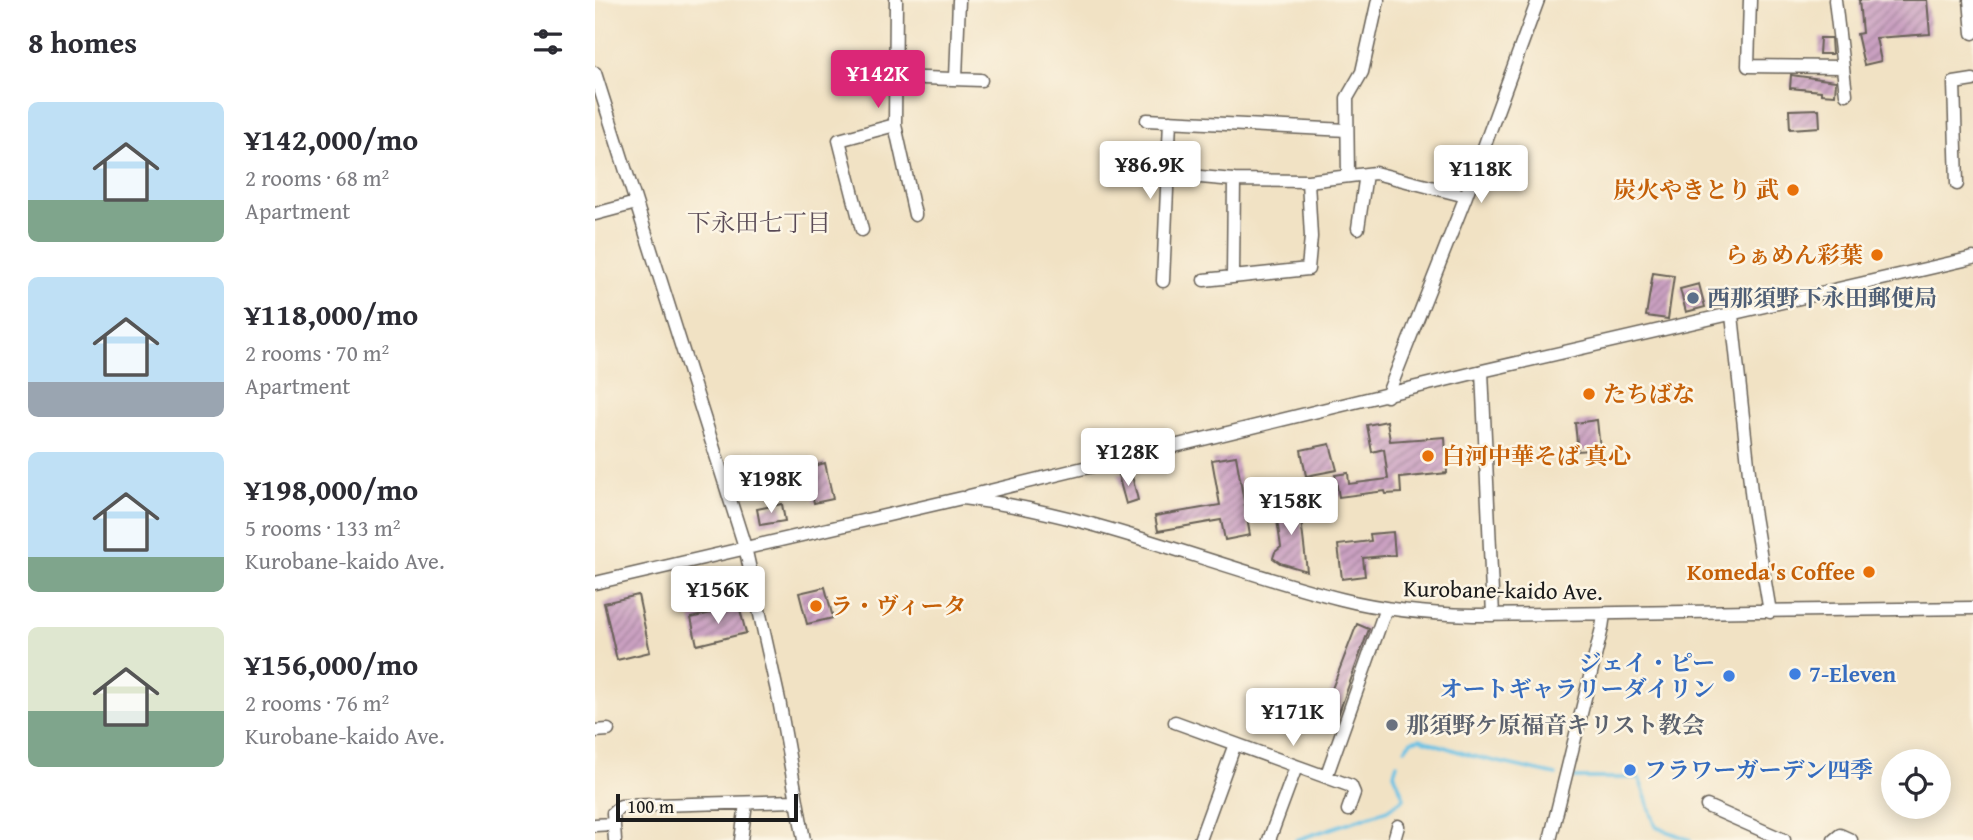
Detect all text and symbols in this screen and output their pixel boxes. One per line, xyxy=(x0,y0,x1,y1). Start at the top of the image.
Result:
text: 8 homes xyxy=(28,20,137,64)
icon: filters xyxy=(529,23,567,61)
pin: ¥142K xyxy=(829,50,927,110)
text: ¥142K xyxy=(847,56,909,89)
text: ¥142,000/mo xyxy=(245,117,418,161)
icon: home xyxy=(84,130,168,214)
pin: ¥86.9K xyxy=(1093,142,1207,201)
pin: ¥118K xyxy=(1432,146,1530,205)
text: ¥86.9K xyxy=(1116,147,1184,180)
text: ¥118K xyxy=(1450,151,1512,184)
text: 2 rooms · 68 m² xyxy=(245,161,389,194)
place label: 炭火やきとり 武 xyxy=(1613,173,1779,206)
marker: 炭火やきとり 武 xyxy=(1785,182,1801,198)
text: Apartment xyxy=(245,194,350,227)
district label: 下永田七丁目 xyxy=(687,205,831,240)
place label: らぁめん彩葉 xyxy=(1725,238,1863,271)
marker: らぁめん彩葉 xyxy=(1869,247,1885,263)
place label: 西那須野下永田郵便局 xyxy=(1707,281,1937,314)
marker: 西那須野下永田郵便局 xyxy=(1685,290,1701,306)
text: ¥118,000/mo xyxy=(245,292,418,336)
icon: home xyxy=(84,305,168,389)
text: 2 rooms · 70 m² xyxy=(245,336,389,369)
text: Apartment xyxy=(245,369,350,402)
place label: たちばな xyxy=(1603,377,1695,410)
marker: たちばな xyxy=(1581,386,1597,402)
pin: ¥128K xyxy=(1079,428,1177,488)
text: ¥128K xyxy=(1097,434,1159,467)
place label: 白河中華そば 真心 xyxy=(1442,439,1631,472)
marker: 白河中華そば 真心 xyxy=(1420,448,1436,464)
pin: ¥198K xyxy=(722,456,820,515)
text: ¥198K xyxy=(740,461,802,494)
text: ¥198,000/mo xyxy=(245,467,418,511)
pin: ¥158K xyxy=(1242,477,1340,537)
icon: home xyxy=(84,480,168,564)
text: ¥158K xyxy=(1260,483,1322,516)
text: 5 rooms · 133 m² xyxy=(245,511,400,544)
text: Kurobane-kaido Ave. xyxy=(245,544,445,577)
place label: Komeda's Coffee xyxy=(1687,555,1855,588)
marker: Komeda's Coffee xyxy=(1861,564,1877,580)
pin: ¥156K xyxy=(669,566,767,626)
street label: Kurobane-kaido Ave. xyxy=(1403,571,1603,608)
text: ¥156K xyxy=(687,572,749,605)
place label: ラ・ヴィータ xyxy=(830,589,967,622)
marker: ラ・ヴィータ xyxy=(808,598,824,614)
text: ¥156,000/mo xyxy=(245,642,418,686)
place label: ジェイ・ピー オートギャラリーダイリン xyxy=(1439,646,1715,705)
icon: home xyxy=(84,655,168,739)
place label: 7-Eleven xyxy=(1809,657,1897,690)
marker: 7-Eleven xyxy=(1787,666,1803,682)
marker: ジェイ・ピー オートギャラリーダイリン xyxy=(1721,668,1737,684)
text: 2 rooms · 76 m² xyxy=(245,686,389,719)
pin: ¥171K xyxy=(1244,688,1342,748)
text: ¥171K xyxy=(1262,694,1324,727)
place label: 那須野ケ原福音キリスト教会 xyxy=(1406,708,1705,741)
marker: 那須野ケ原福音キリスト教会 xyxy=(1384,717,1400,733)
text: Kurobane-kaido Ave. xyxy=(245,719,445,752)
map controls xyxy=(1881,749,1951,819)
button: locate xyxy=(1881,749,1951,819)
place label: フラワーガーデン四季 xyxy=(1644,753,1873,786)
marker: フラワーガーデン四季 xyxy=(1622,762,1638,778)
scale bar xyxy=(616,791,798,823)
text: 100 m xyxy=(627,792,674,820)

